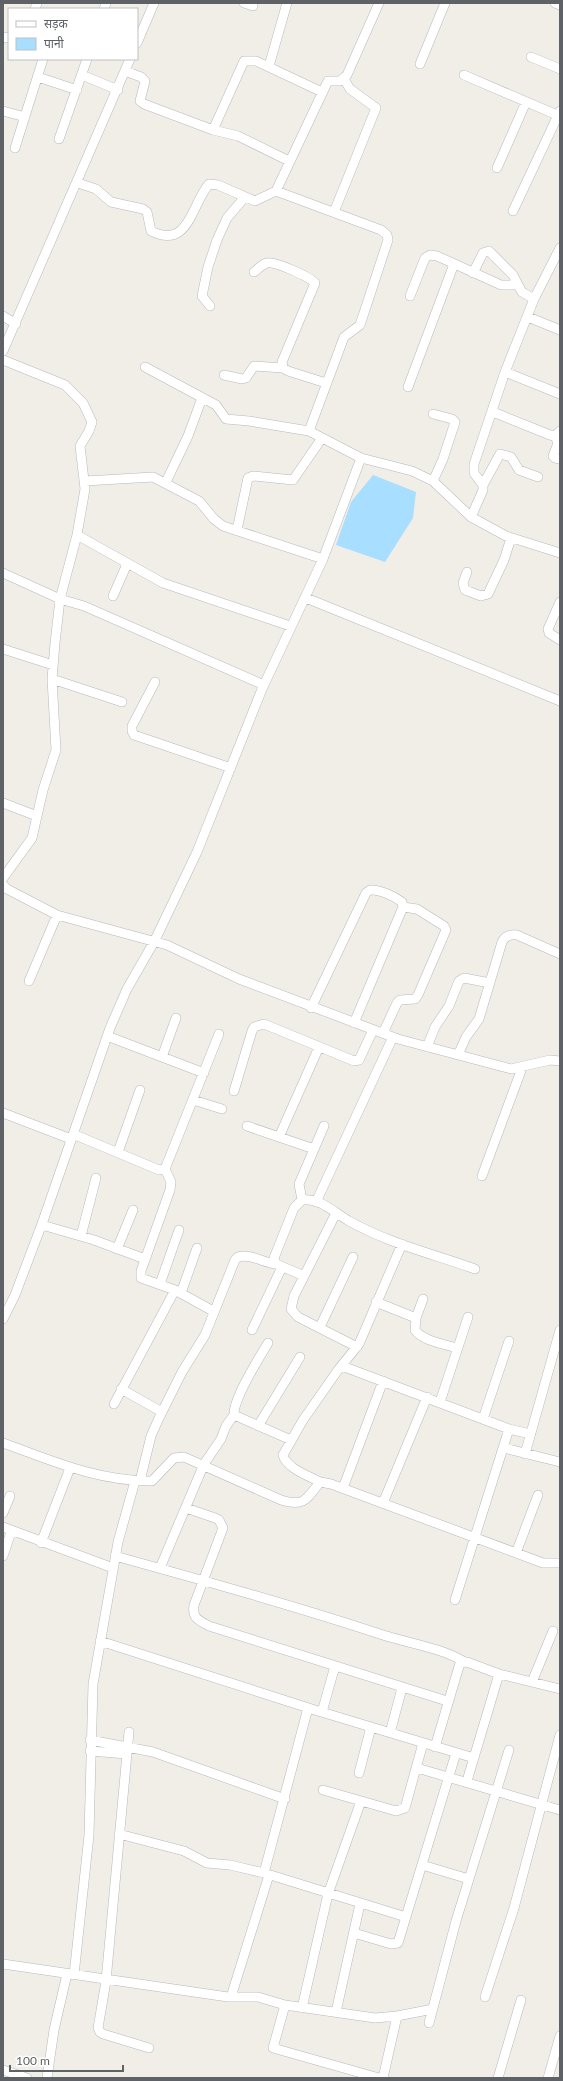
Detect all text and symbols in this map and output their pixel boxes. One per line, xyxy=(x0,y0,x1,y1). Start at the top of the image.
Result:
legend xyxy=(8,8,138,60)
text: सड़क xyxy=(44,16,69,31)
text: पानी xyxy=(44,36,65,51)
scale bar xyxy=(10,2047,123,2073)
text: 100 m xyxy=(16,2053,50,2068)

